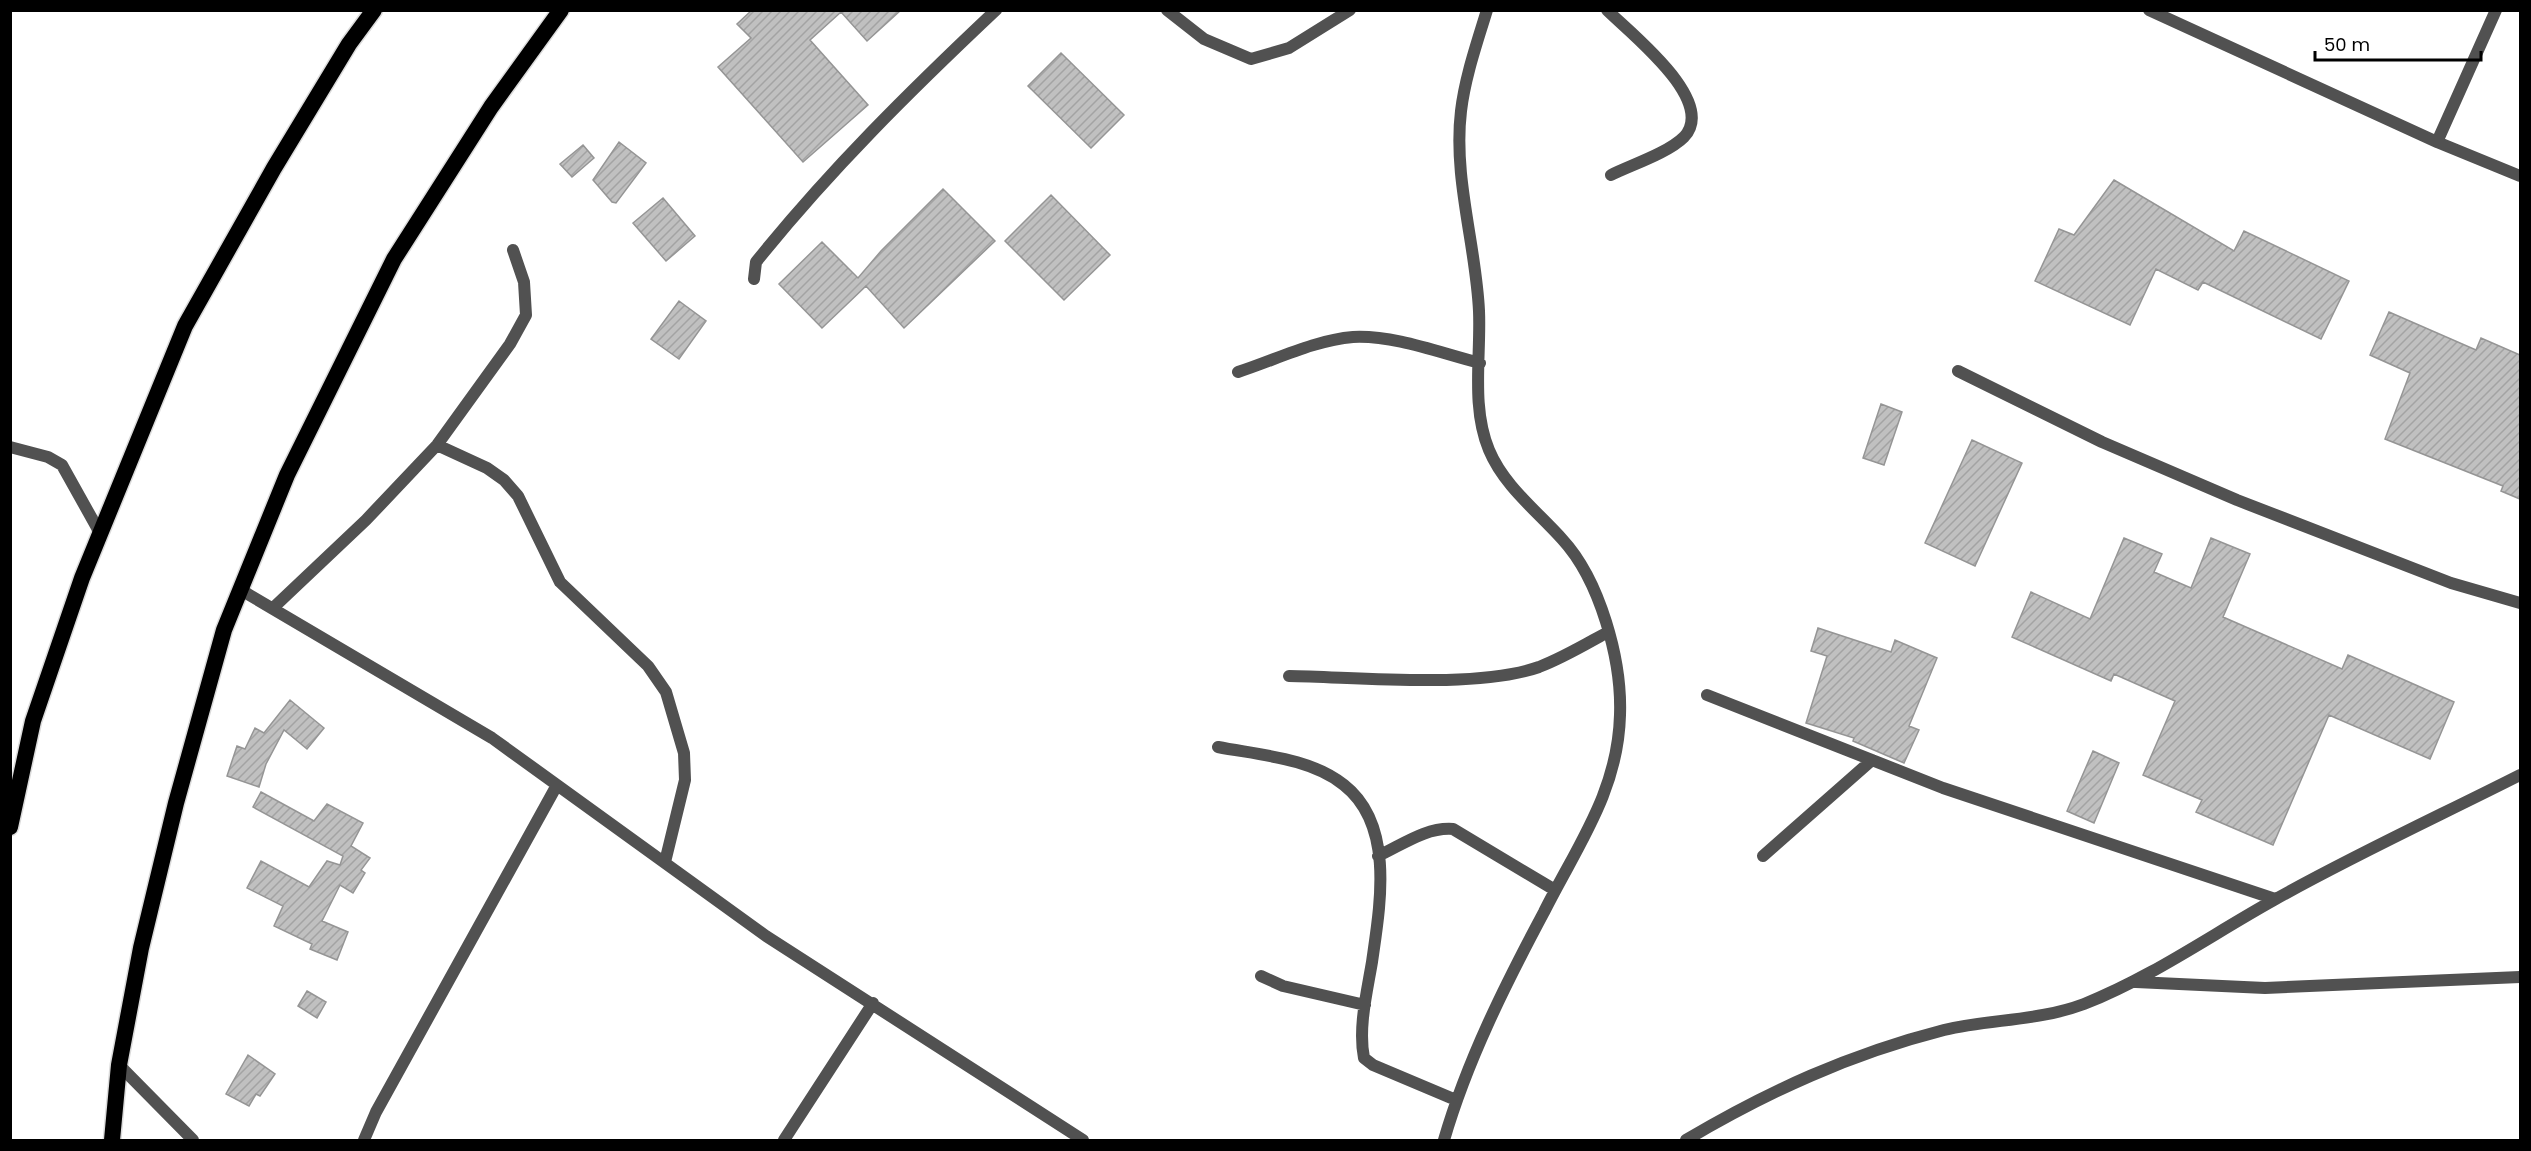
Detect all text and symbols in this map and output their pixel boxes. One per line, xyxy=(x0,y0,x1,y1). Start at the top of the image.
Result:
scale bar xyxy=(2315,24,2482,62)
text: 50 m xyxy=(2324,32,2370,57)

